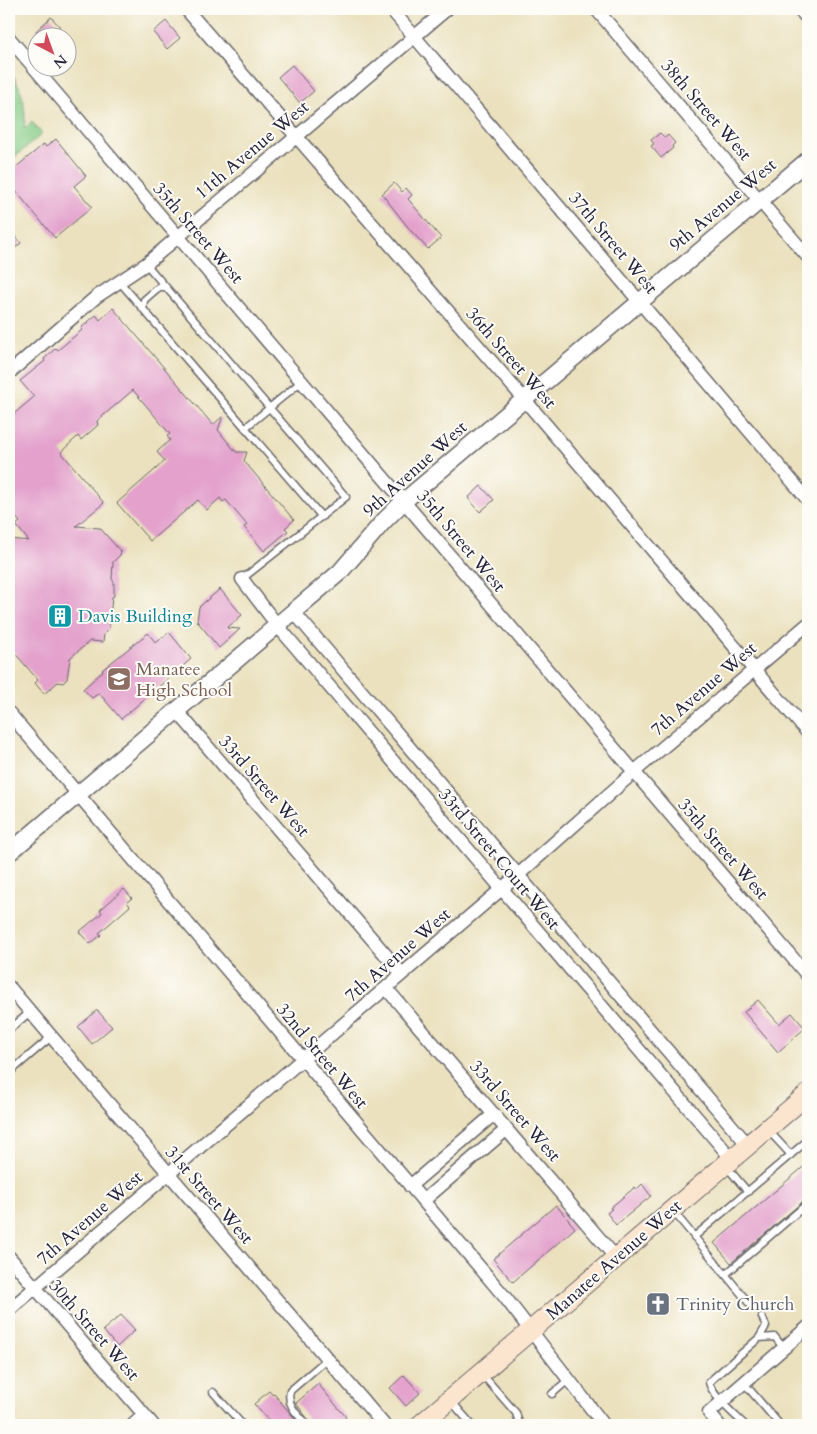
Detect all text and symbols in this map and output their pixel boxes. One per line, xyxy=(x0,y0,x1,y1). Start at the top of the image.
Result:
north arrow xyxy=(28,28,78,78)
text: N xyxy=(49,50,71,73)
street label: 38th Street West xyxy=(655,54,757,166)
street label: 11th Avenue West xyxy=(190,95,315,205)
street label: 9th Avenue West xyxy=(664,153,782,257)
street label: 35th Street West xyxy=(147,177,249,289)
street label: 37th Street West xyxy=(563,186,664,300)
street label: 36th Street West xyxy=(460,302,562,414)
street label: 9th Avenue West xyxy=(357,415,473,523)
street label: 35th Street West xyxy=(411,484,512,598)
building icon: Davis Building xyxy=(47,603,73,629)
place label: Davis Building xyxy=(78,604,193,629)
street label: 7th Avenue West xyxy=(646,636,762,742)
place label: Manatee High School xyxy=(136,657,232,703)
school or university icon: Manatee High School xyxy=(106,666,132,692)
street label: 33rd Street West xyxy=(213,730,315,842)
street label: 33rd Street Court West xyxy=(432,783,566,935)
street label: 35th Street West xyxy=(672,793,774,905)
street label: 7th Avenue West xyxy=(340,902,456,1008)
street label: 32nd Street West xyxy=(270,998,374,1114)
street label: 33rd Street West xyxy=(464,1055,566,1167)
street label: 31st Street West xyxy=(159,1140,259,1250)
street label: 7th Avenue West xyxy=(32,1165,148,1271)
street label: Manatee Avenue West xyxy=(541,1194,688,1326)
street label: 30th Street West xyxy=(43,1274,145,1386)
church icon: Trinity Church xyxy=(645,1291,671,1317)
place label: Trinity Church xyxy=(676,1292,794,1317)

